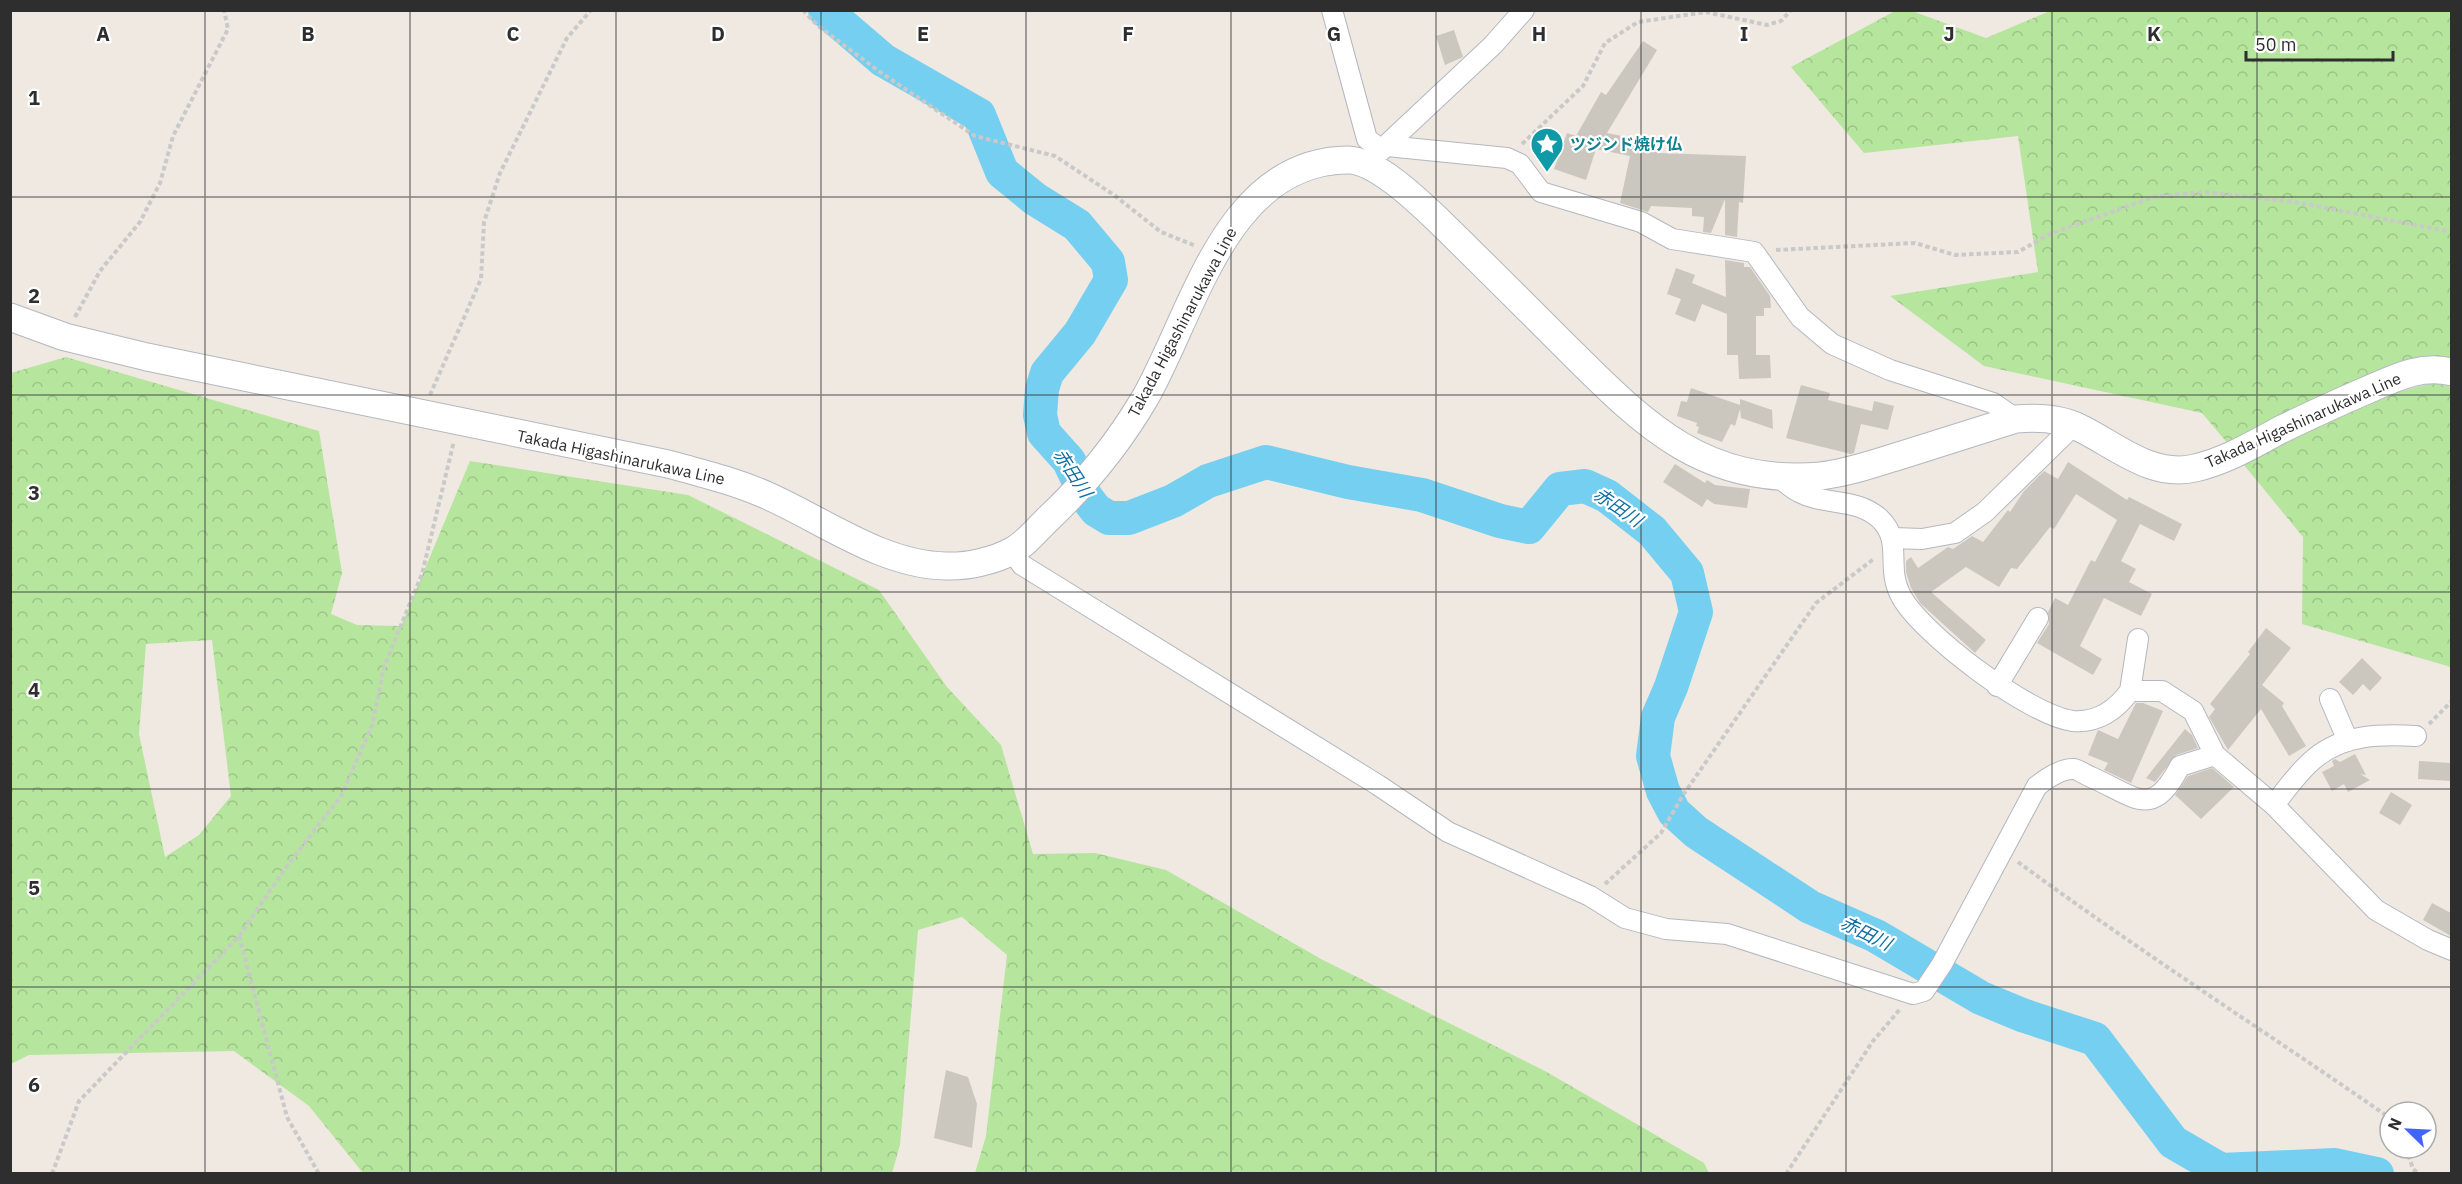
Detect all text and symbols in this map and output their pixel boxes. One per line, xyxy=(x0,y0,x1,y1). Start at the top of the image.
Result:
text: A xyxy=(96,20,110,47)
text: B xyxy=(301,20,315,47)
text: C xyxy=(506,20,520,47)
text: D xyxy=(711,20,725,47)
text: E xyxy=(917,20,929,47)
text: F xyxy=(1122,20,1134,47)
text: G xyxy=(1327,20,1341,47)
text: H xyxy=(1532,20,1546,47)
text: I xyxy=(1740,20,1748,47)
text: J xyxy=(1943,20,1955,47)
text: K xyxy=(2147,20,2161,47)
scale bar xyxy=(2246,24,2393,62)
text: 50 m xyxy=(2255,33,2297,56)
text: 1 xyxy=(28,84,40,111)
place icon: ツジンド焼け仏 xyxy=(1529,126,1565,173)
place label: ツジンド焼け仏 xyxy=(1570,134,1682,154)
street label: Takada Higashinarukawa Line xyxy=(1123,224,1241,420)
text: 2 xyxy=(28,282,40,309)
street label: Takada Higashinarukawa Line xyxy=(2202,368,2404,472)
street label: Takada Higashinarukawa Line xyxy=(515,425,727,489)
water label: 赤田川 xyxy=(1049,444,1098,504)
text: 3 xyxy=(28,479,40,506)
water label: 赤田川 xyxy=(1589,482,1648,533)
text: 4 xyxy=(28,676,40,703)
text: 5 xyxy=(28,874,40,901)
water label: 赤田川 xyxy=(1837,911,1897,956)
text: 6 xyxy=(28,1071,40,1098)
north arrow xyxy=(2378,1100,2438,1160)
text: N xyxy=(2383,1115,2406,1133)

